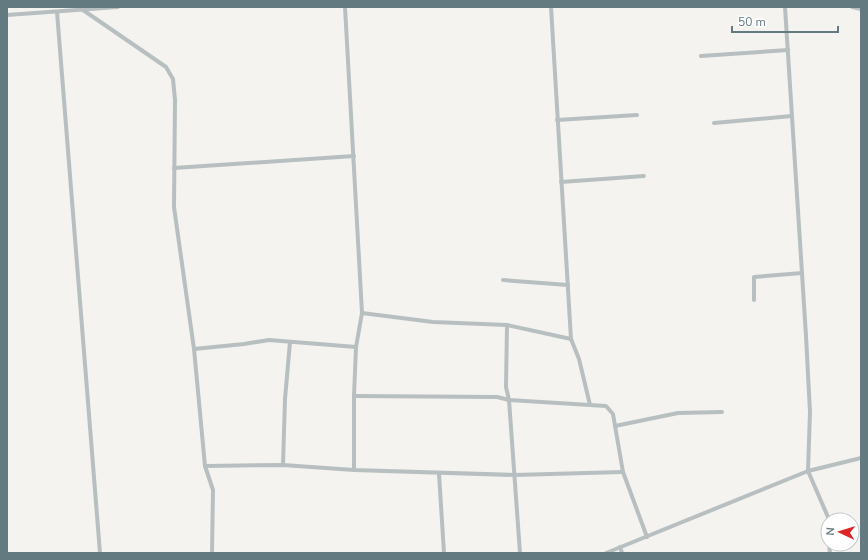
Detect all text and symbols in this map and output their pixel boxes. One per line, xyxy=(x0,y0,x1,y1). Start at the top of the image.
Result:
scale bar xyxy=(732,8,838,34)
text: 50 m xyxy=(738,14,766,30)
north arrow xyxy=(820,512,860,552)
text: N xyxy=(823,527,838,536)

